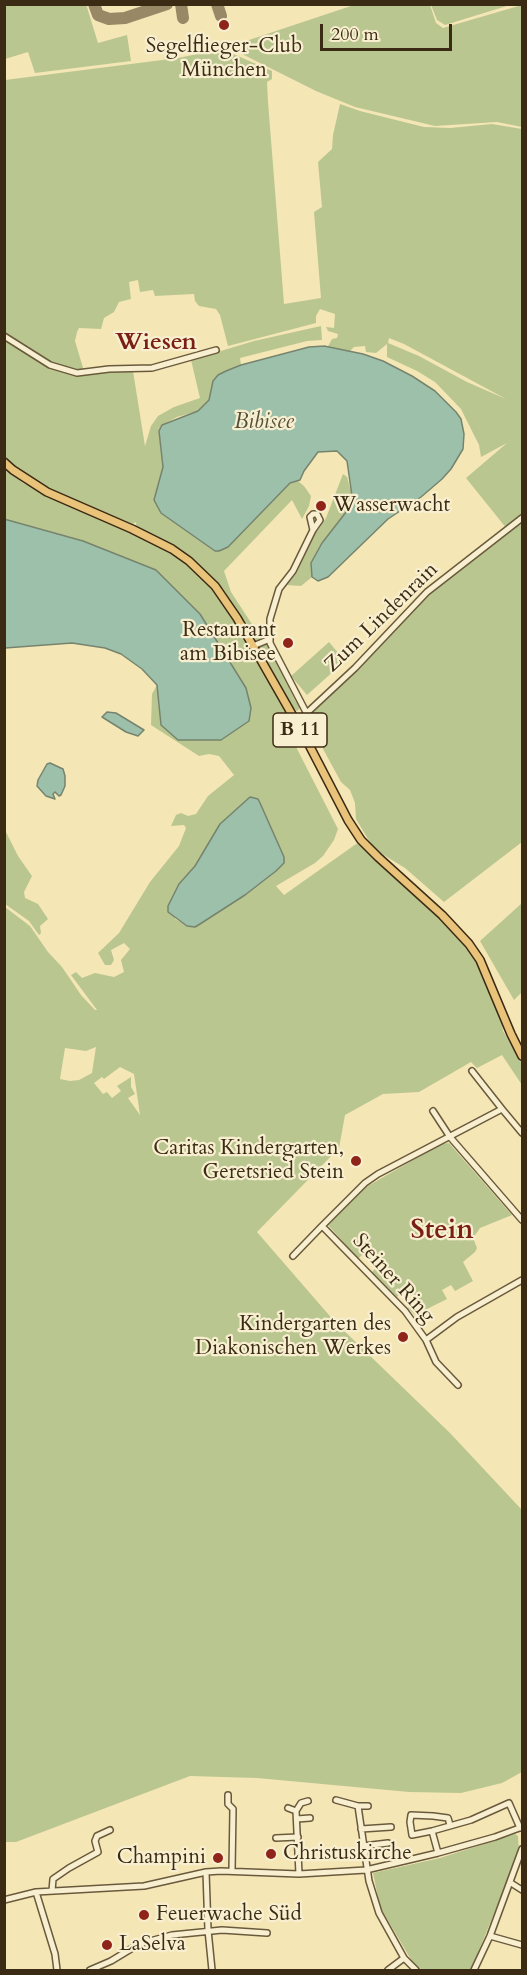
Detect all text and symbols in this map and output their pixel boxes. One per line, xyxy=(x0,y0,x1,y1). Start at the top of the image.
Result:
scale bar xyxy=(323,12,455,50)
marker: Segelflieger-Club München xyxy=(217,18,231,32)
text: 200 m xyxy=(331,22,379,47)
place label: Segelflieger-Club München xyxy=(146,34,302,84)
district label: Wiesen xyxy=(115,329,197,357)
water label: Bibisee xyxy=(234,410,294,436)
place label: Wasserwacht xyxy=(333,493,450,519)
marker: Wasserwacht xyxy=(314,499,328,513)
street label: Zum Lindenrain xyxy=(320,558,444,678)
place label: Restaurant am Bibisee xyxy=(180,618,276,668)
marker: Restaurant am Bibisee xyxy=(281,636,295,650)
road number: B 11 xyxy=(273,713,327,747)
place label: Caritas Kindergarten, Geretsried Stein xyxy=(153,1136,344,1186)
marker: Caritas Kindergarten, Geretsried Stein xyxy=(349,1154,363,1168)
district label: Stein xyxy=(410,1216,474,1248)
street label: Steiner Ring xyxy=(346,1229,440,1329)
place label: Kindergarten des Diakonischen Werkes xyxy=(195,1312,391,1362)
marker: Kindergarten des Diakonischen Werkes xyxy=(396,1330,410,1344)
place label: Christuskirche xyxy=(283,1841,412,1867)
place label: Champini xyxy=(117,1845,206,1871)
marker: Christuskirche xyxy=(264,1847,278,1861)
marker: Champini xyxy=(211,1851,225,1865)
place label: Feuerwache Süd xyxy=(156,1902,302,1928)
marker: Feuerwache Süd xyxy=(137,1908,151,1922)
place label: LaSelva xyxy=(119,1932,186,1958)
marker: LaSelva xyxy=(100,1938,114,1952)

